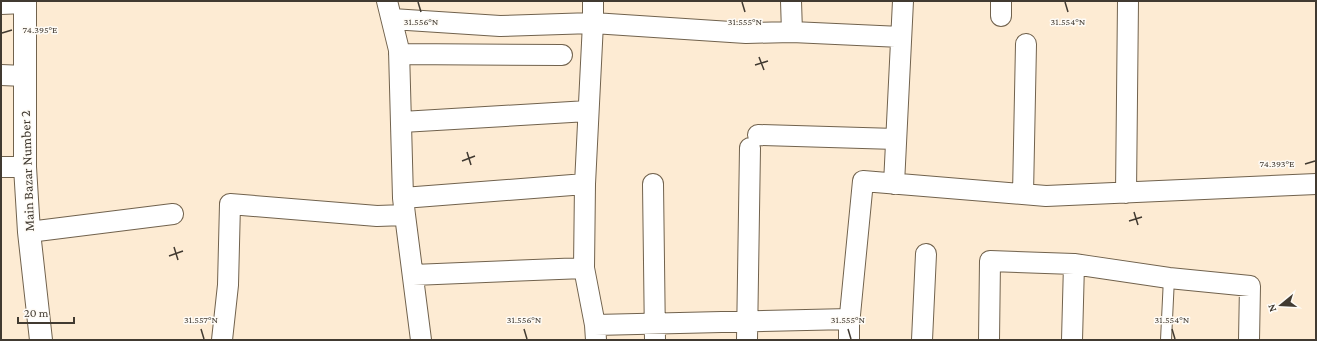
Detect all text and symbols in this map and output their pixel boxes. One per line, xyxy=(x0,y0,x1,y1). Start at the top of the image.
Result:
text: 31.556°N xyxy=(404,16,439,27)
text: 31.555°N xyxy=(728,16,763,27)
text: 31.554°N xyxy=(1051,16,1086,27)
text: 74.395°E xyxy=(23,24,58,35)
street label: Main Bazar Number 2 xyxy=(17,110,37,232)
text: 74.393°E xyxy=(1260,158,1295,169)
north arrow xyxy=(1261,285,1301,325)
scale bar xyxy=(18,299,74,325)
text: N xyxy=(1264,302,1278,314)
text: 20 m xyxy=(24,306,49,320)
text: 31.557°N xyxy=(184,314,218,325)
text: 31.556°N xyxy=(507,314,542,325)
text: 31.555°N xyxy=(831,314,866,325)
text: 31.554°N xyxy=(1155,314,1190,325)

